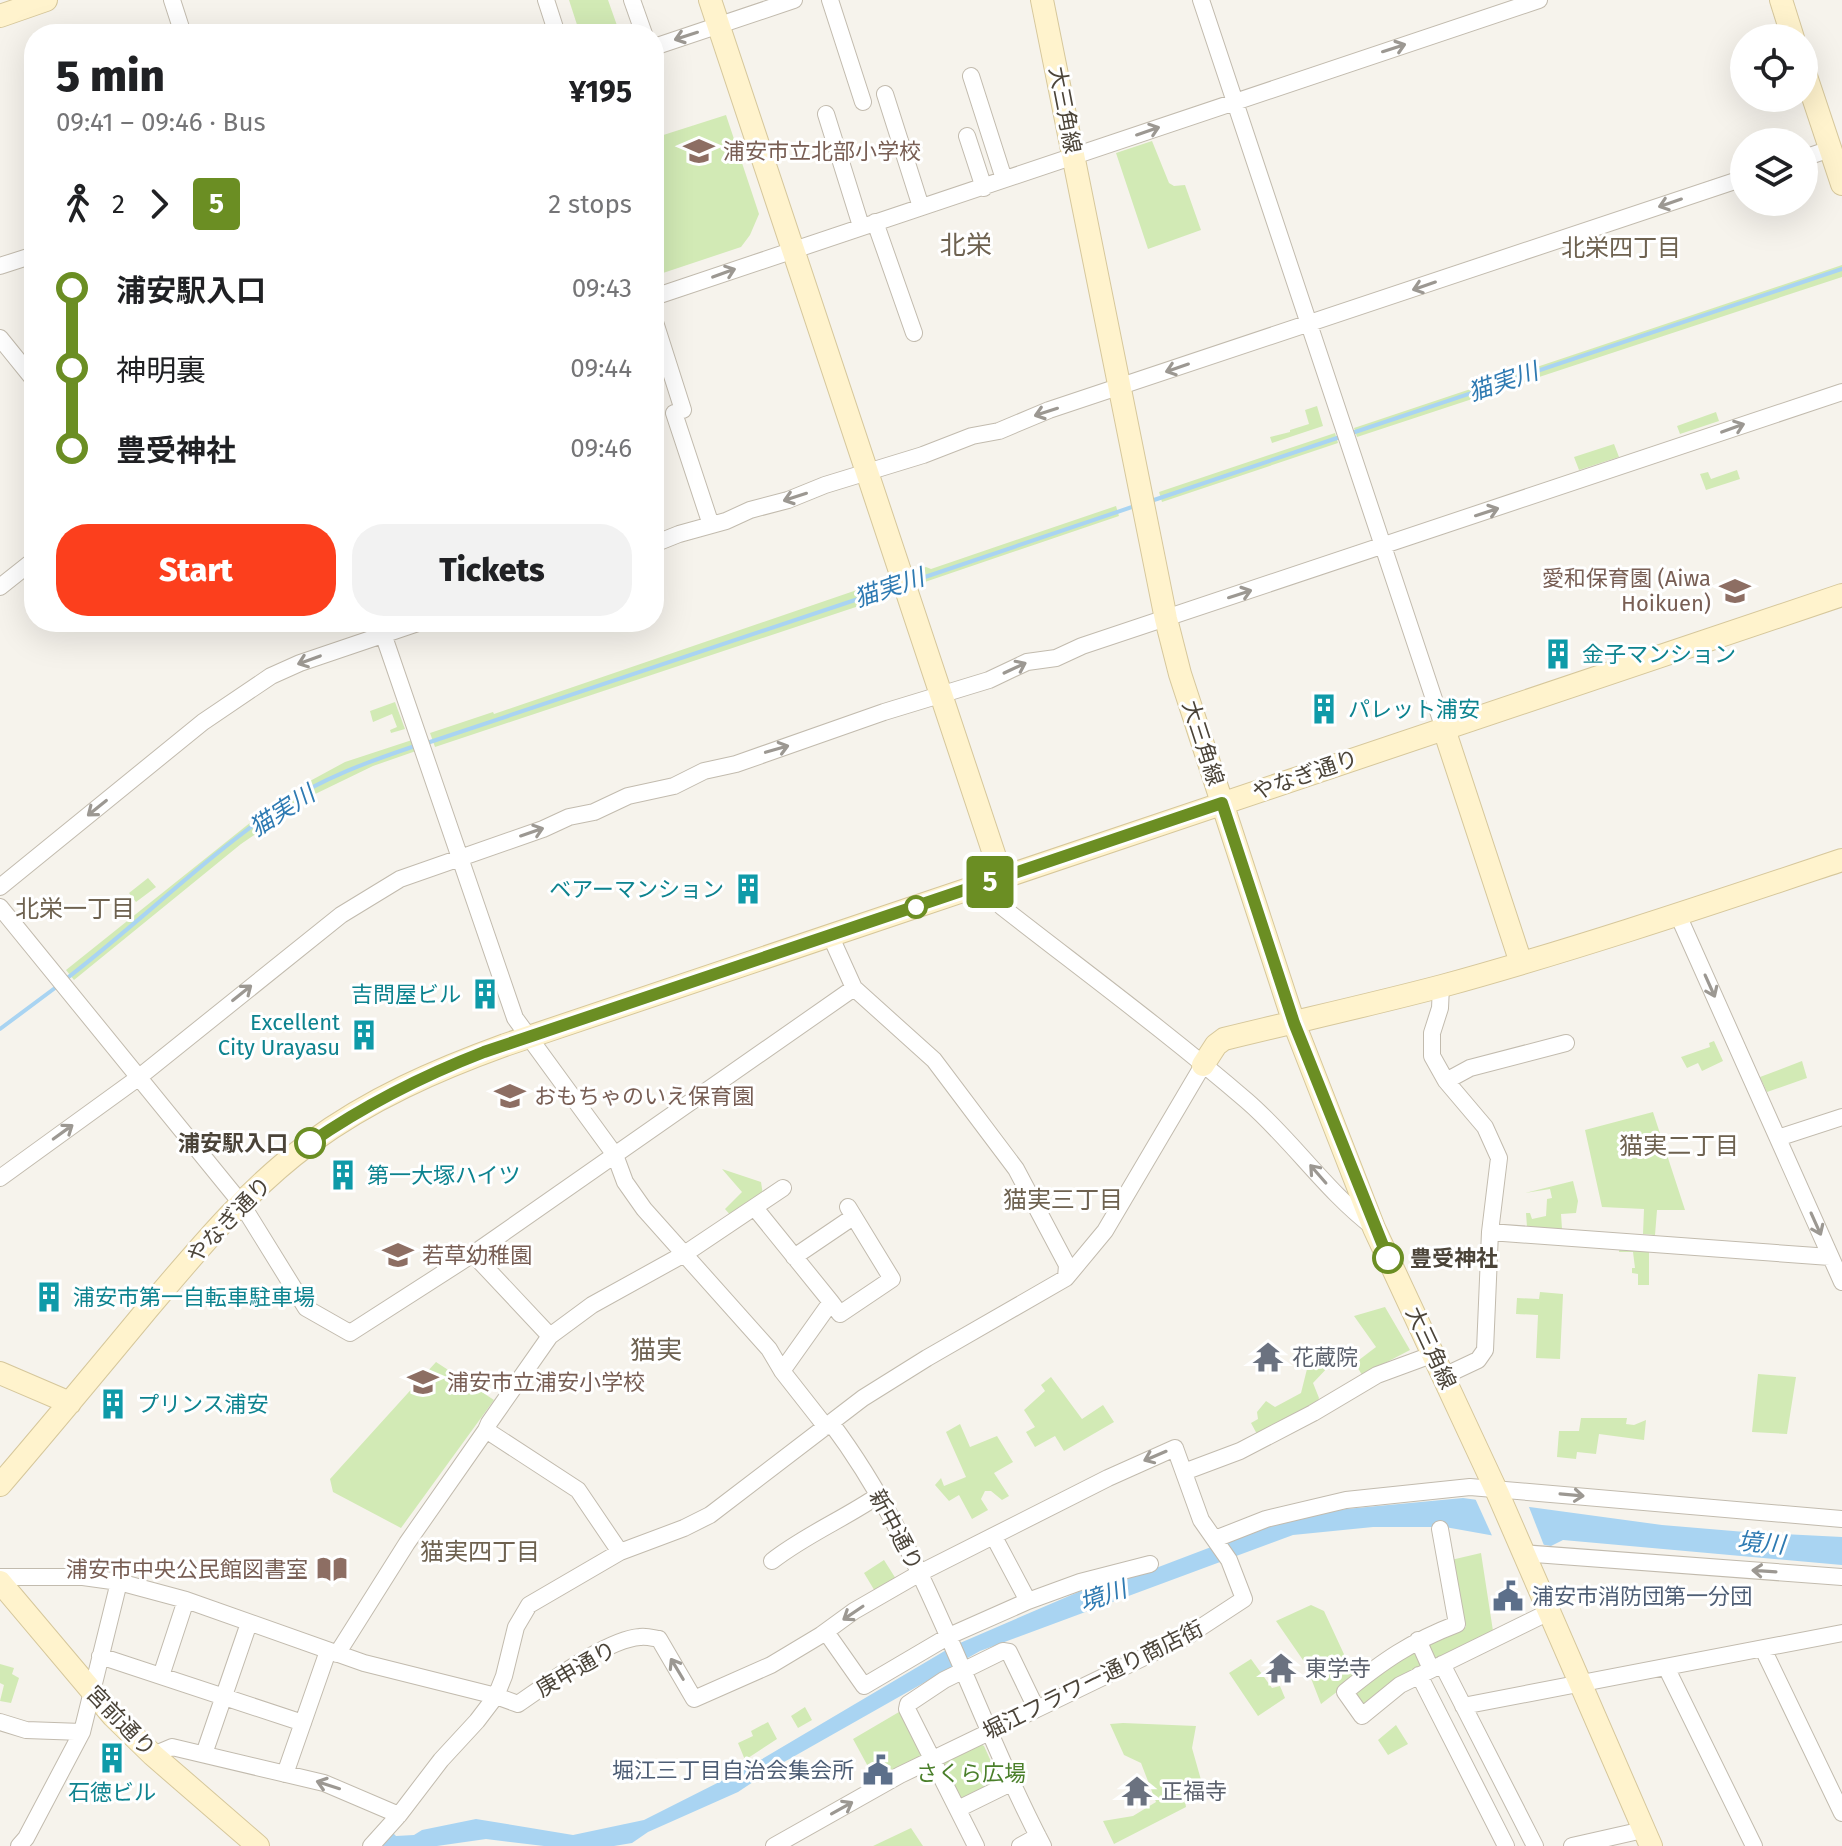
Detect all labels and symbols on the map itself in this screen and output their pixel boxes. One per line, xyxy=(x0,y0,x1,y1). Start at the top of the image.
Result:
one-way arrow xyxy=(674,30,699,44)
one-way arrow xyxy=(1382,40,1407,55)
street label: 大三角線 xyxy=(1043,64,1087,156)
one-way arrow xyxy=(1135,123,1160,137)
school or university icon: 浦安市立北部小学校 xyxy=(682,134,716,168)
place label: 浦安市立北部小学校 xyxy=(723,138,921,165)
one-way arrow xyxy=(1658,197,1683,212)
district label: 北栄 xyxy=(940,230,992,261)
district label: 北栄四丁目 xyxy=(1561,234,1681,262)
one-way arrow xyxy=(711,264,736,279)
one-way arrow xyxy=(1411,279,1436,294)
water label: 猫実川 xyxy=(1464,356,1544,407)
one-way arrow xyxy=(1165,362,1190,377)
one-way arrow xyxy=(1034,405,1059,420)
one-way arrow xyxy=(1720,420,1745,435)
one-way arrow xyxy=(782,491,807,506)
one-way arrow xyxy=(1474,503,1499,518)
water label: 猫実川 xyxy=(850,562,930,613)
place label: 愛和保育園 (Aiwa Hoikuen) xyxy=(1542,565,1711,617)
school or university icon: 愛和保育園 (Aiwa Hoikuen) xyxy=(1718,574,1752,608)
one-way arrow xyxy=(1227,586,1252,601)
building icon: 金子マンション xyxy=(1541,637,1575,671)
place label: 金子マンション xyxy=(1582,641,1736,668)
one-way arrow xyxy=(298,654,322,668)
one-way arrow xyxy=(1003,660,1027,675)
building icon: パレット浦安 xyxy=(1307,692,1341,726)
place label: パレット浦安 xyxy=(1348,696,1480,723)
street label: 大三角線 xyxy=(1177,697,1229,789)
one-way arrow xyxy=(763,741,789,756)
street label: やなぎ通り xyxy=(1249,744,1361,806)
water label: 猫実川 xyxy=(244,778,322,842)
one-way arrow xyxy=(87,799,108,817)
one-way arrow xyxy=(519,824,544,839)
line badge: 5 xyxy=(964,856,1016,908)
building icon: ベアーマンション xyxy=(731,872,765,906)
place label: ベアーマンション xyxy=(549,876,724,903)
district label: 北栄一丁目 xyxy=(15,895,135,923)
unlabelled marker xyxy=(905,896,927,918)
one-way arrow xyxy=(1703,973,1718,998)
building icon: 吉問屋ビル xyxy=(468,977,502,1011)
place label: 吉問屋ビル xyxy=(351,981,461,1008)
one-way arrow xyxy=(231,984,252,1002)
place label: Excellent City Urayasu xyxy=(218,1009,340,1061)
building icon: Excellent City Urayasu xyxy=(347,1018,381,1052)
school or university icon: おもちゃのいえ保育園 xyxy=(493,1079,527,1113)
place label: おもちゃのいえ保育園 xyxy=(534,1083,754,1110)
one-way arrow xyxy=(52,1124,73,1141)
marker: 浦安駅入口 xyxy=(295,1128,325,1158)
place label: 浦安駅入口 xyxy=(178,1130,288,1157)
district label: 猫実二丁目 xyxy=(1619,1132,1739,1160)
building icon: 第一大塚ハイツ xyxy=(326,1158,360,1192)
place label: 第一大塚ハイツ xyxy=(367,1162,521,1189)
one-way arrow xyxy=(1310,1164,1328,1184)
street label: やなぎ通り xyxy=(181,1171,277,1269)
district label: 猫実三丁目 xyxy=(1003,1186,1123,1214)
one-way arrow xyxy=(1809,1211,1824,1235)
school or university icon: 若草幼稚園 xyxy=(381,1238,415,1272)
place label: 若草幼稚園 xyxy=(422,1242,532,1269)
marker: 豊受神社 xyxy=(1373,1243,1403,1273)
place label: 豊受神社 xyxy=(1410,1245,1498,1272)
building icon: 浦安市第一自転車駐車場 xyxy=(32,1280,66,1314)
place label: 浦安市第一自転車駐車場 xyxy=(73,1284,315,1311)
street label: 大三角線 xyxy=(1400,1302,1462,1394)
district label: 猫実 xyxy=(630,1335,682,1366)
temple icon: 花蔵院 xyxy=(1251,1340,1285,1374)
place label: 花蔵院 xyxy=(1292,1344,1358,1371)
school or university icon: 浦安市立浦安小学校 xyxy=(406,1365,440,1399)
place label: 浦安市立浦安小学校 xyxy=(447,1369,645,1396)
building icon: プリンス浦安 xyxy=(96,1387,130,1421)
place label: プリンス浦安 xyxy=(137,1391,269,1418)
one-way arrow xyxy=(1143,1450,1168,1465)
street label: 新中通り xyxy=(863,1485,929,1575)
one-way arrow xyxy=(1558,1488,1585,1503)
water label: 境川 xyxy=(1736,1527,1789,1559)
district label: 猫実四丁目 xyxy=(420,1538,540,1566)
library icon: 浦安市中央公民館図書室 xyxy=(315,1552,349,1586)
place label: 浦安市中央公民館図書室 xyxy=(66,1556,308,1583)
one-way arrow xyxy=(1751,1563,1778,1578)
water label: 境川 xyxy=(1076,1574,1133,1617)
public building icon: 浦安市消防団第一分団 xyxy=(1491,1579,1525,1613)
place label: 浦安市消防団第一分団 xyxy=(1532,1583,1752,1610)
one-way arrow xyxy=(842,1605,864,1621)
street label: 堀江フラワー通り商店街 xyxy=(978,1615,1208,1745)
street label: 庚申通り xyxy=(531,1635,621,1703)
temple icon: 東学寺 xyxy=(1264,1651,1298,1685)
place label: 東学寺 xyxy=(1305,1655,1371,1682)
one-way arrow xyxy=(669,1658,685,1681)
street label: 宮前通り xyxy=(81,1680,161,1762)
building icon: 石徳ビル xyxy=(95,1741,129,1775)
public building icon: 堀江三丁目自治会集会所 xyxy=(861,1753,895,1787)
place label: 堀江三丁目自治会集会所 xyxy=(612,1757,854,1784)
park label: さくら広場 xyxy=(916,1760,1026,1787)
temple icon: 正福寺 xyxy=(1120,1774,1154,1808)
one-way arrow xyxy=(315,1777,340,1792)
place label: 正福寺 xyxy=(1161,1778,1227,1805)
place label: 石徳ビル xyxy=(68,1779,156,1806)
one-way arrow xyxy=(830,1800,854,1815)

